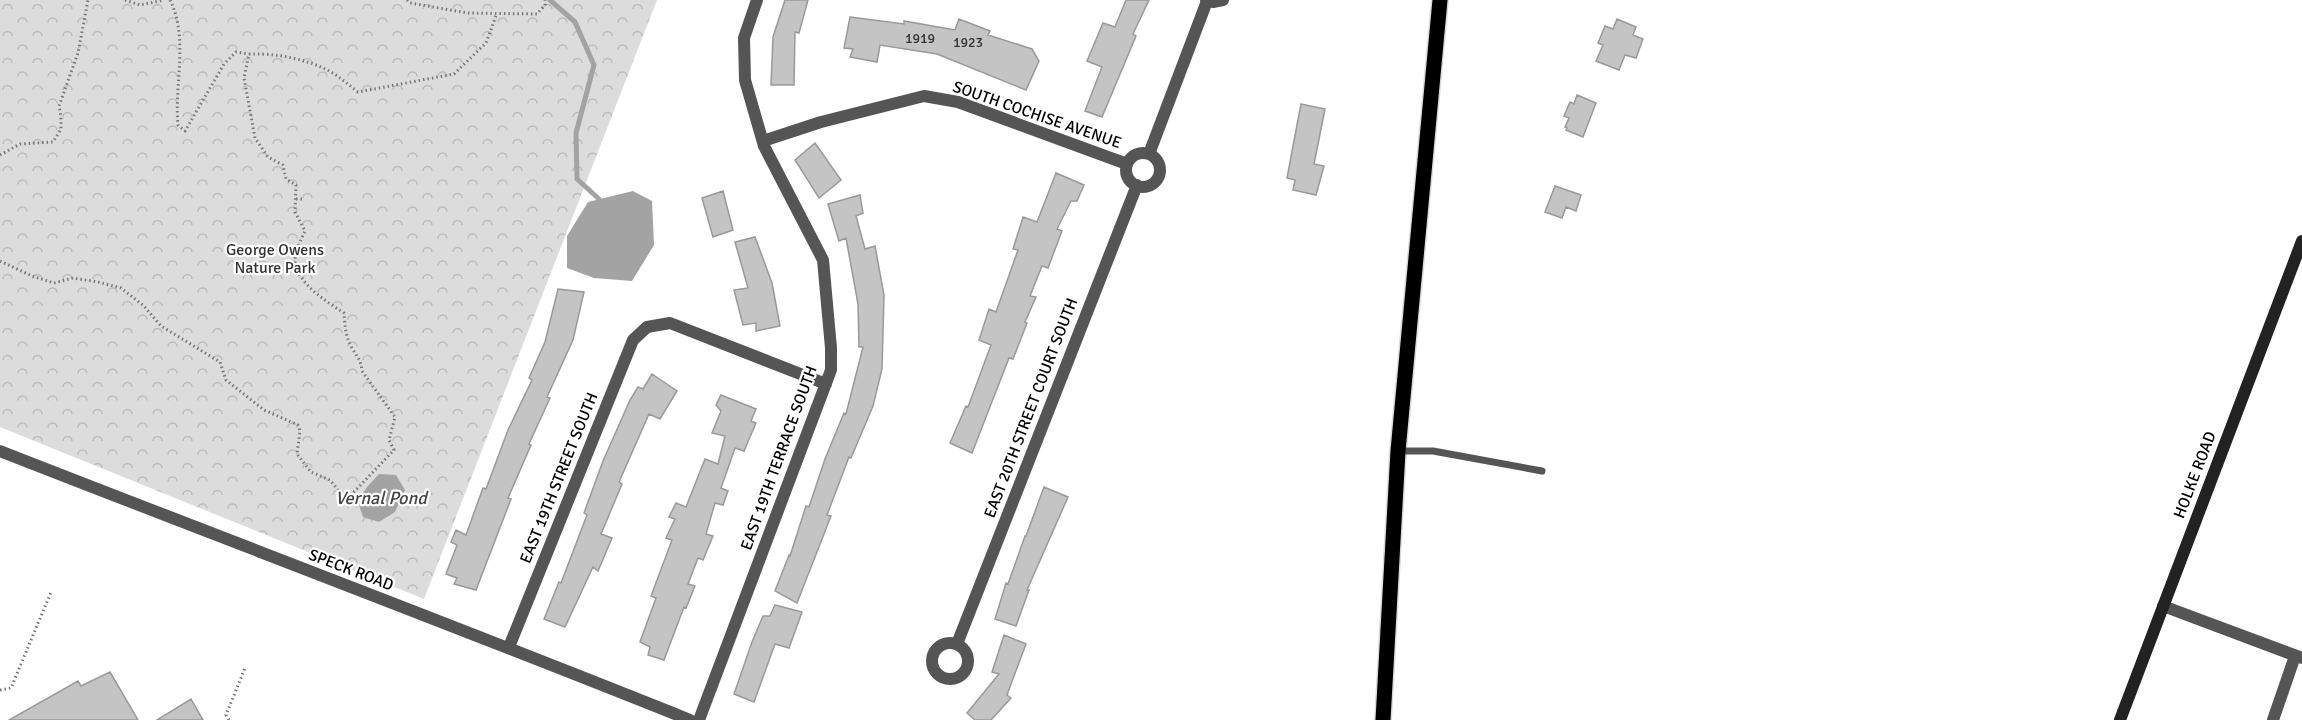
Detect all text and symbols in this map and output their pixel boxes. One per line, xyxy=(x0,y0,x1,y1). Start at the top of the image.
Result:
house number: 1919 xyxy=(905,30,935,47)
house number: 1923 xyxy=(953,34,983,51)
street label: SOUTH COCHISE AVENUE xyxy=(950,77,1124,153)
park label: George Owens Nature Park xyxy=(226,240,324,278)
street label: EAST 20TH STREET COURT SOUTH xyxy=(980,295,1082,521)
street label: EAST 19TH TERRACE SOUTH xyxy=(736,363,822,553)
street label: EAST 19TH STREET SOUTH xyxy=(516,390,602,566)
street label: HOLKE ROAD xyxy=(2169,429,2221,521)
water label: Vernal Pond xyxy=(335,487,429,509)
street label: SPECK ROAD xyxy=(306,545,396,595)

